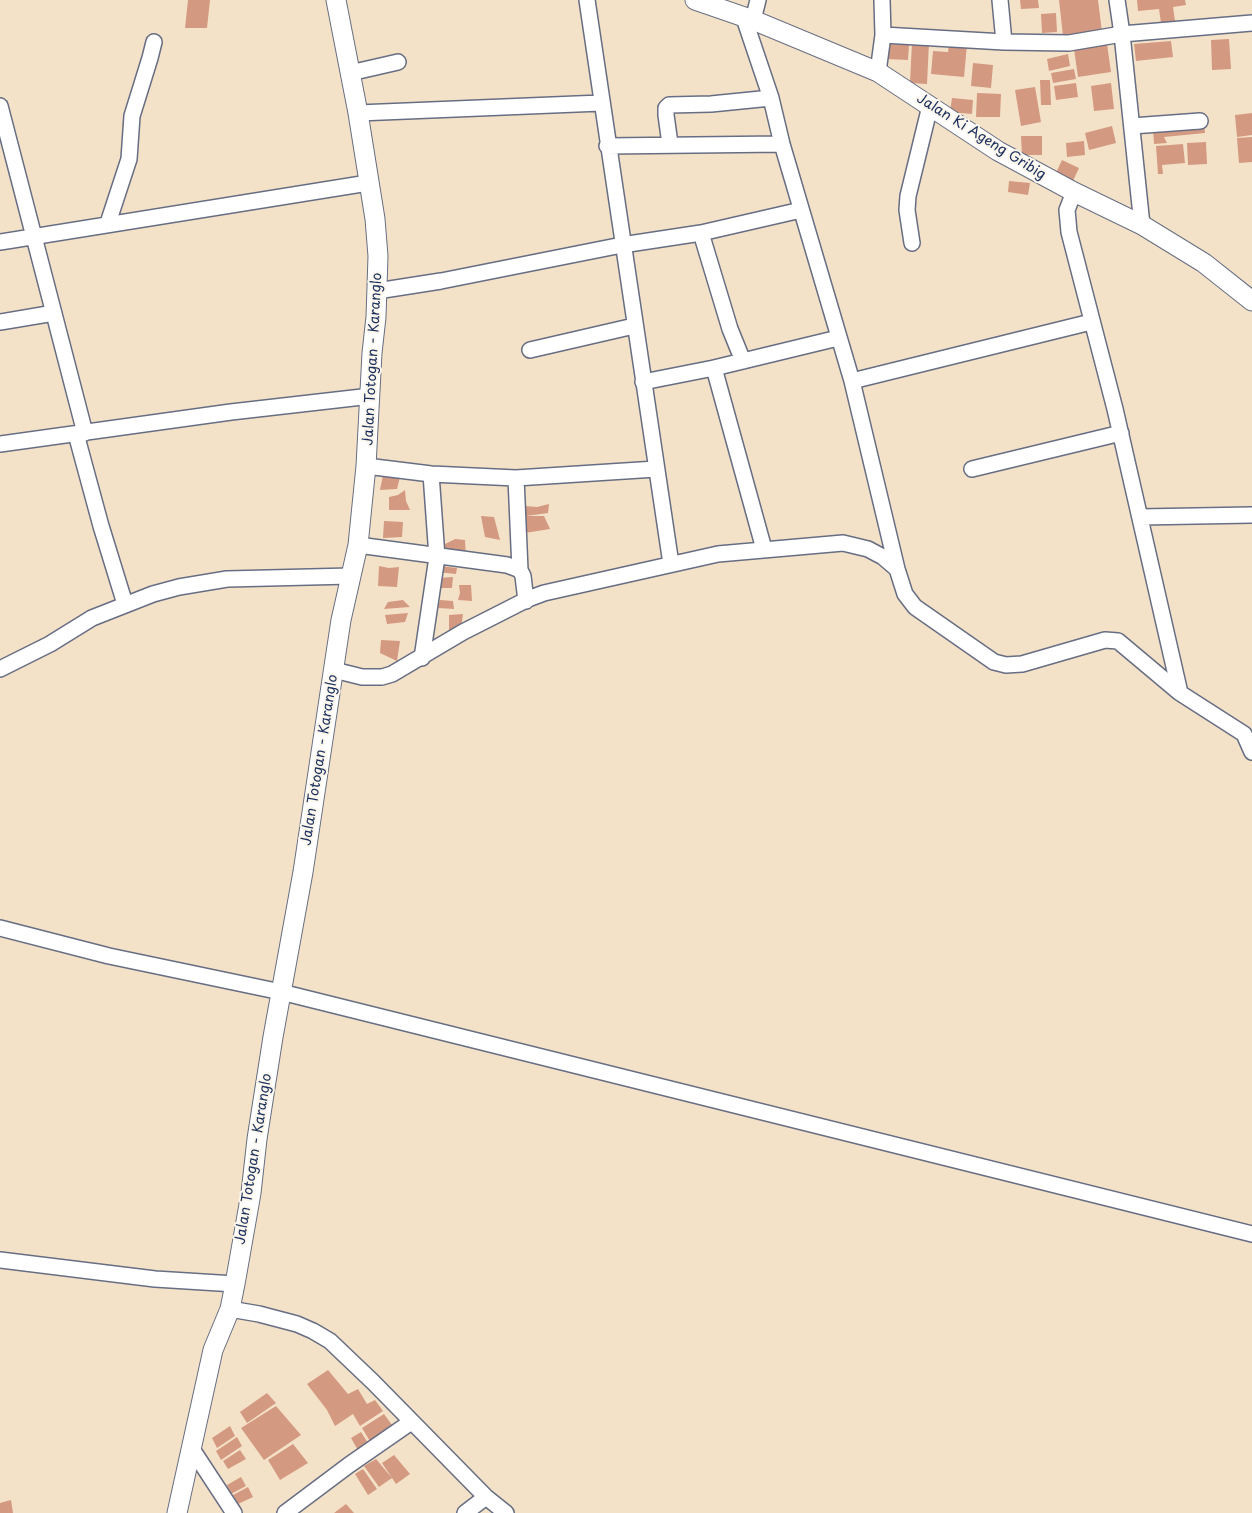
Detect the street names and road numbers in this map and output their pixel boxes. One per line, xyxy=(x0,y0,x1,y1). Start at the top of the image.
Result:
street label: Jalan Ki Ageng Gribig xyxy=(913,90,1049,184)
street label: Jalan Totogan - Karanglo xyxy=(360,272,386,446)
street label: Jalan Totogan - Karanglo xyxy=(298,673,342,847)
street label: Jalan Totogan - Karanglo xyxy=(232,1072,276,1246)

